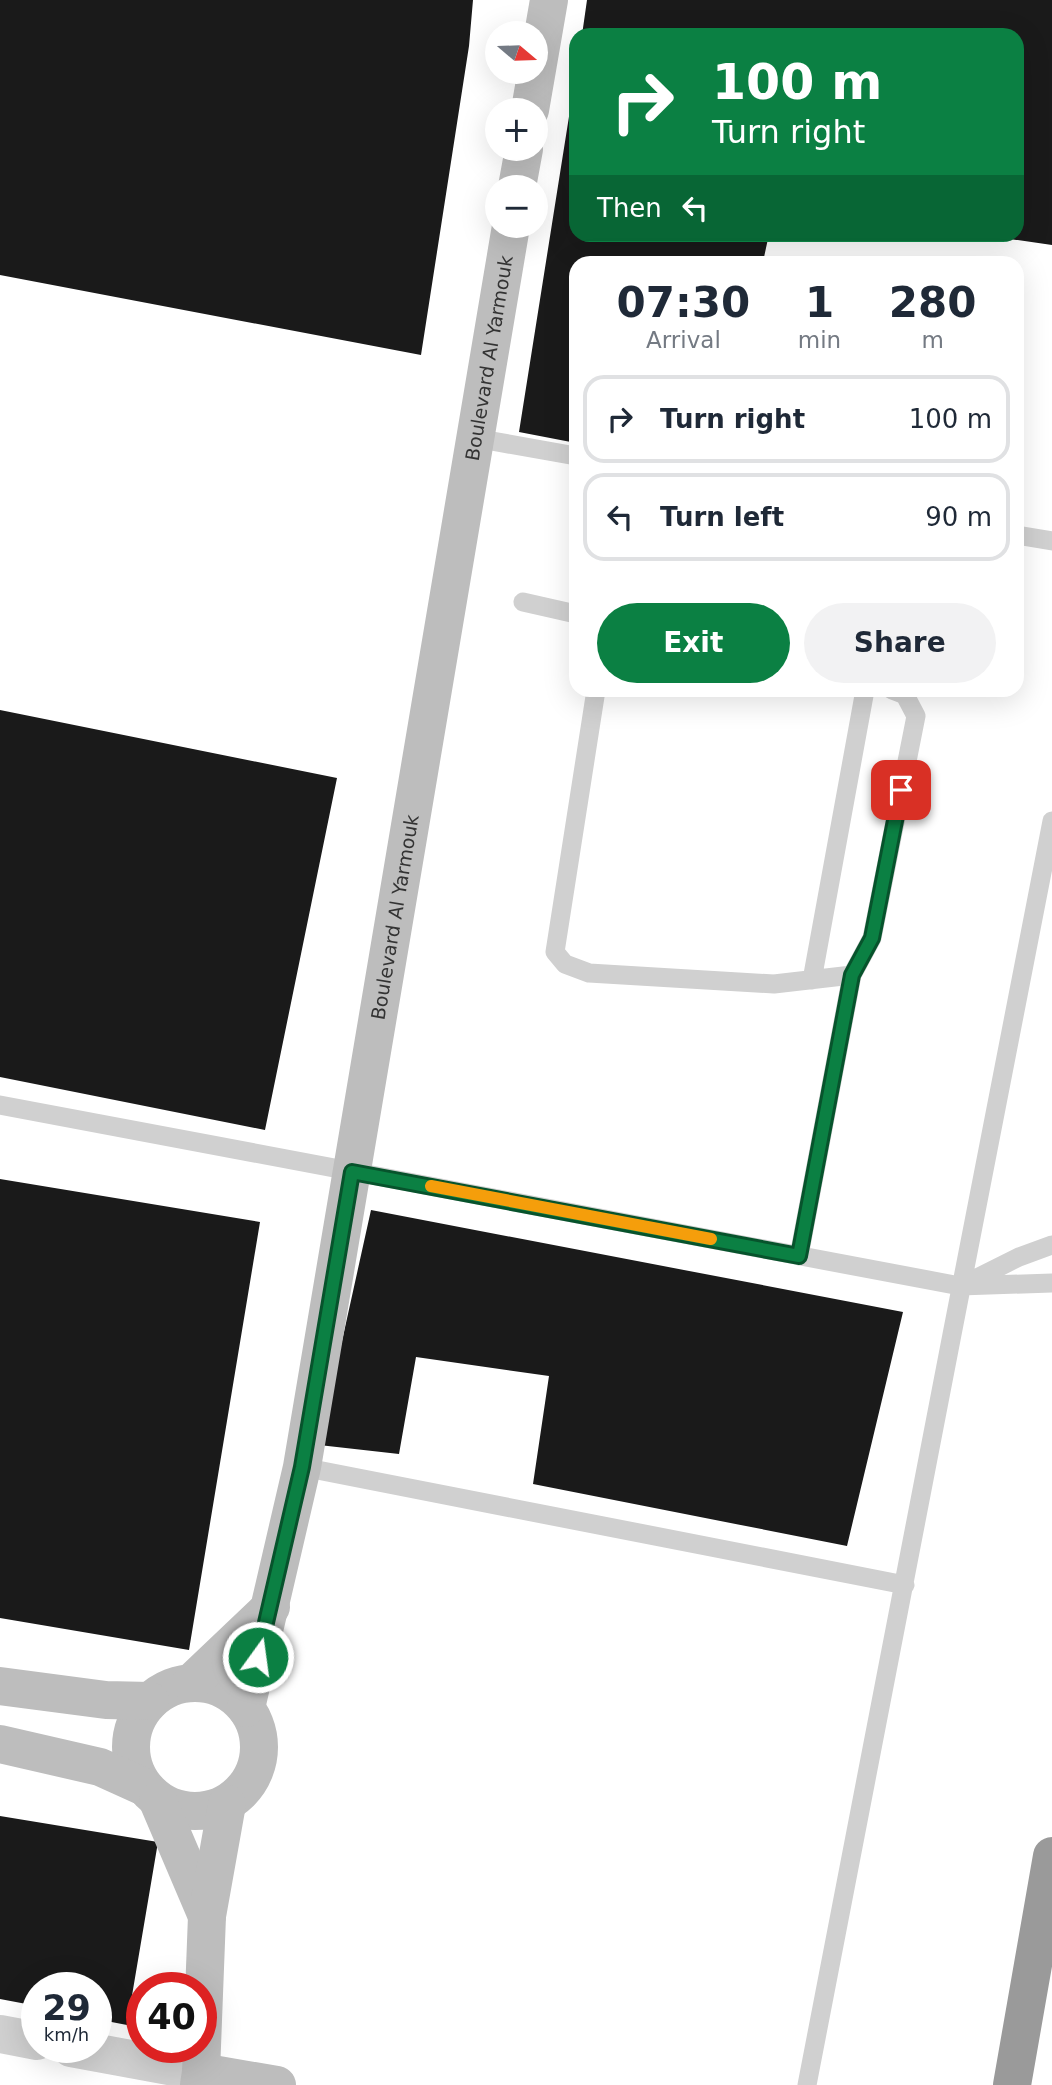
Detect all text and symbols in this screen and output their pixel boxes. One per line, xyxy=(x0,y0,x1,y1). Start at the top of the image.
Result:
north arrow xyxy=(485,21,548,84)
map controls xyxy=(485,21,548,238)
text: 100 m xyxy=(712,54,882,111)
icon: right xyxy=(597,56,688,147)
button: + xyxy=(485,98,548,161)
text: Turn right xyxy=(712,113,865,151)
button: − xyxy=(485,175,548,238)
icon: left xyxy=(676,189,714,227)
text: Then xyxy=(597,193,662,223)
street label: Boulevard Al Yarmouk xyxy=(461,254,517,462)
text: 07:30 xyxy=(617,278,750,327)
text: 1 xyxy=(805,278,834,327)
text: 280 xyxy=(889,278,976,327)
text: Arrival xyxy=(646,327,721,353)
text: min xyxy=(798,327,841,353)
text: m xyxy=(921,327,944,353)
icon: right xyxy=(601,400,639,438)
text: Turn right xyxy=(660,404,805,434)
text: 100 m xyxy=(909,404,992,434)
icon: left xyxy=(601,498,639,536)
text: Turn left xyxy=(660,502,784,532)
text: 90 m xyxy=(925,502,992,532)
button: Exit xyxy=(597,603,790,683)
button: Share xyxy=(804,603,996,683)
pin xyxy=(871,760,931,820)
icon: arrive xyxy=(882,771,920,809)
street label: Boulevard Al Yarmouk xyxy=(366,813,423,1021)
position arrow xyxy=(221,1620,295,1694)
speed limit sign: 40 xyxy=(126,1972,217,2063)
text: 29 xyxy=(42,1988,91,2028)
text: km/h xyxy=(44,2024,89,2045)

